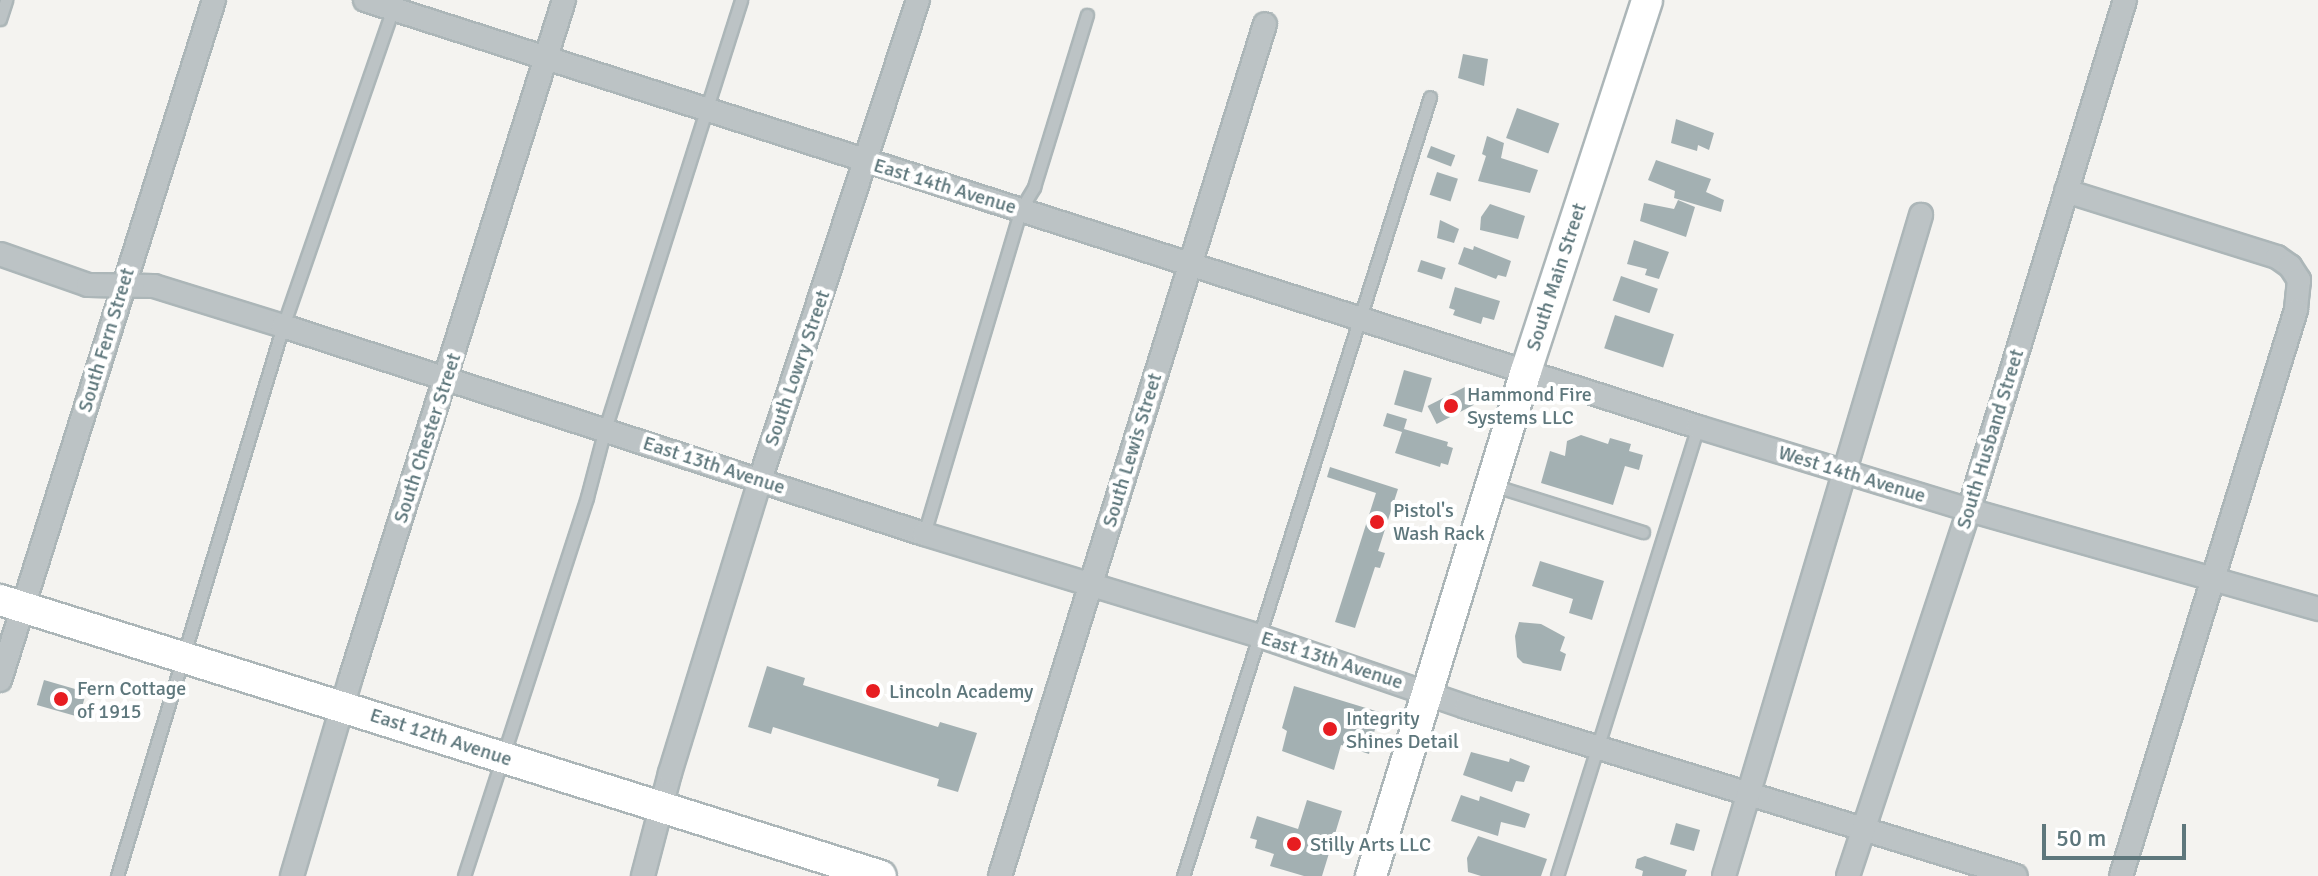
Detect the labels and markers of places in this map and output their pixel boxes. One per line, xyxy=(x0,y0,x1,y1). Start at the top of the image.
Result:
place label: Hammond Fire Systems LLC xyxy=(1467,382,1592,429)
marker: Hammond Fire Systems LLC xyxy=(1442,397,1460,415)
place label: Pistol's Wash Rack xyxy=(1393,498,1485,545)
marker: Pistol's Wash Rack xyxy=(1368,513,1386,531)
place label: Fern Cottage of 1915 xyxy=(77,676,186,723)
place label: Lincoln Academy xyxy=(889,679,1033,703)
marker: Lincoln Academy xyxy=(864,682,882,700)
marker: Fern Cottage of 1915 xyxy=(52,690,70,708)
place label: Integrity Shines Detail xyxy=(1346,706,1459,753)
marker: Integrity Shines Detail xyxy=(1321,720,1339,738)
place label: Stilly Arts LLC xyxy=(1310,832,1431,856)
marker: Stilly Arts LLC xyxy=(1285,835,1303,853)

